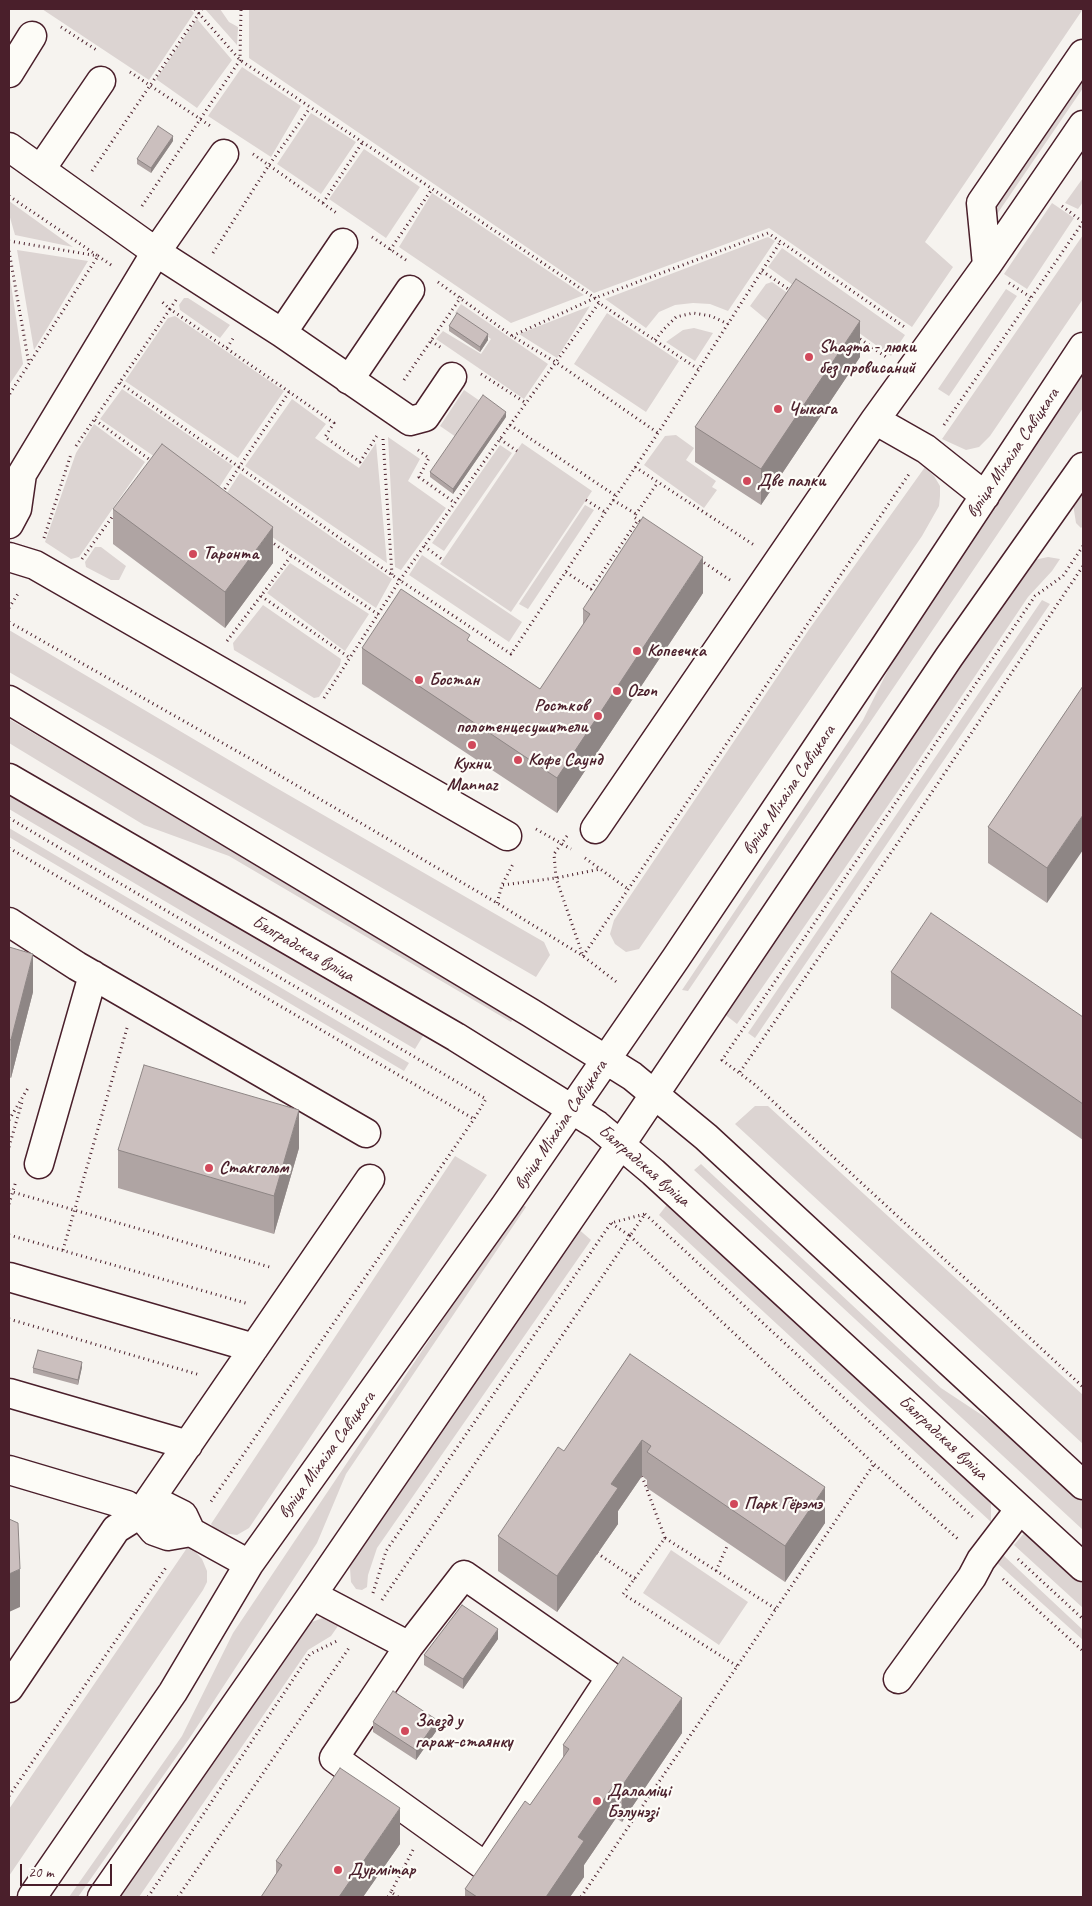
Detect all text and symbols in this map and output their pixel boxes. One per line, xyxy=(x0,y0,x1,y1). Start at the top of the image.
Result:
place label: Shagma - люки без провисаний xyxy=(819,336,916,378)
marker: Shagma - люки без провисаний xyxy=(803,351,815,363)
street label: вуліца Міхаіла Савіцкага xyxy=(962,384,1064,522)
place label: Чыкага xyxy=(788,398,837,420)
marker: Чыкага xyxy=(772,403,784,415)
place label: Две палки xyxy=(757,470,826,492)
marker: Две палки xyxy=(741,475,753,487)
place label: Таронта xyxy=(203,543,258,565)
marker: Таронта xyxy=(187,548,199,560)
place label: Копеечка xyxy=(647,640,706,662)
marker: Копеечка xyxy=(631,645,643,657)
place label: Бостан xyxy=(429,669,479,691)
marker: Бостан xyxy=(413,674,425,686)
place label: Ozon xyxy=(627,680,657,702)
marker: Ozon xyxy=(611,685,623,697)
place label: Ростков полотенцесушители xyxy=(456,695,588,738)
marker: Ростков полотенцесушители xyxy=(592,710,604,722)
street label: вуліца Міхаіла Савіцкага xyxy=(738,721,840,859)
marker: Кухни Mannaz xyxy=(466,739,478,751)
place label: Кофе Саунд xyxy=(528,749,602,771)
place label: Кухни Mannaz xyxy=(447,753,497,796)
marker: Кофе Саунд xyxy=(512,754,524,766)
street label: Бялградская вуліца xyxy=(248,911,358,987)
street label: вуліца Міхаіла Савіцкага xyxy=(510,1056,612,1194)
street label: Бялградская вуліца xyxy=(594,1120,694,1212)
place label: Стакгольм xyxy=(219,1157,288,1179)
marker: Стакгольм xyxy=(203,1162,215,1174)
street label: вуліца Міхаіла Савіцкага xyxy=(274,1387,380,1523)
street label: Бялградская вуліца xyxy=(894,1391,992,1485)
place label: Парк Гёрэмэ xyxy=(744,1493,822,1515)
marker: Парк Гёрэмэ xyxy=(728,1498,740,1510)
place label: Заезд у гараж-стаянку xyxy=(415,1710,513,1752)
marker: Заезд у гараж-стаянку xyxy=(399,1725,411,1737)
place label: Даламіці Бэлунэзі xyxy=(607,1780,670,1822)
marker: Даламіці Бэлунэзі xyxy=(591,1795,603,1807)
scale bar xyxy=(22,1854,115,1886)
place label: Дурмітар xyxy=(348,1859,416,1881)
text: 20 m xyxy=(28,1863,54,1882)
marker: Дурмітар xyxy=(332,1864,344,1876)

